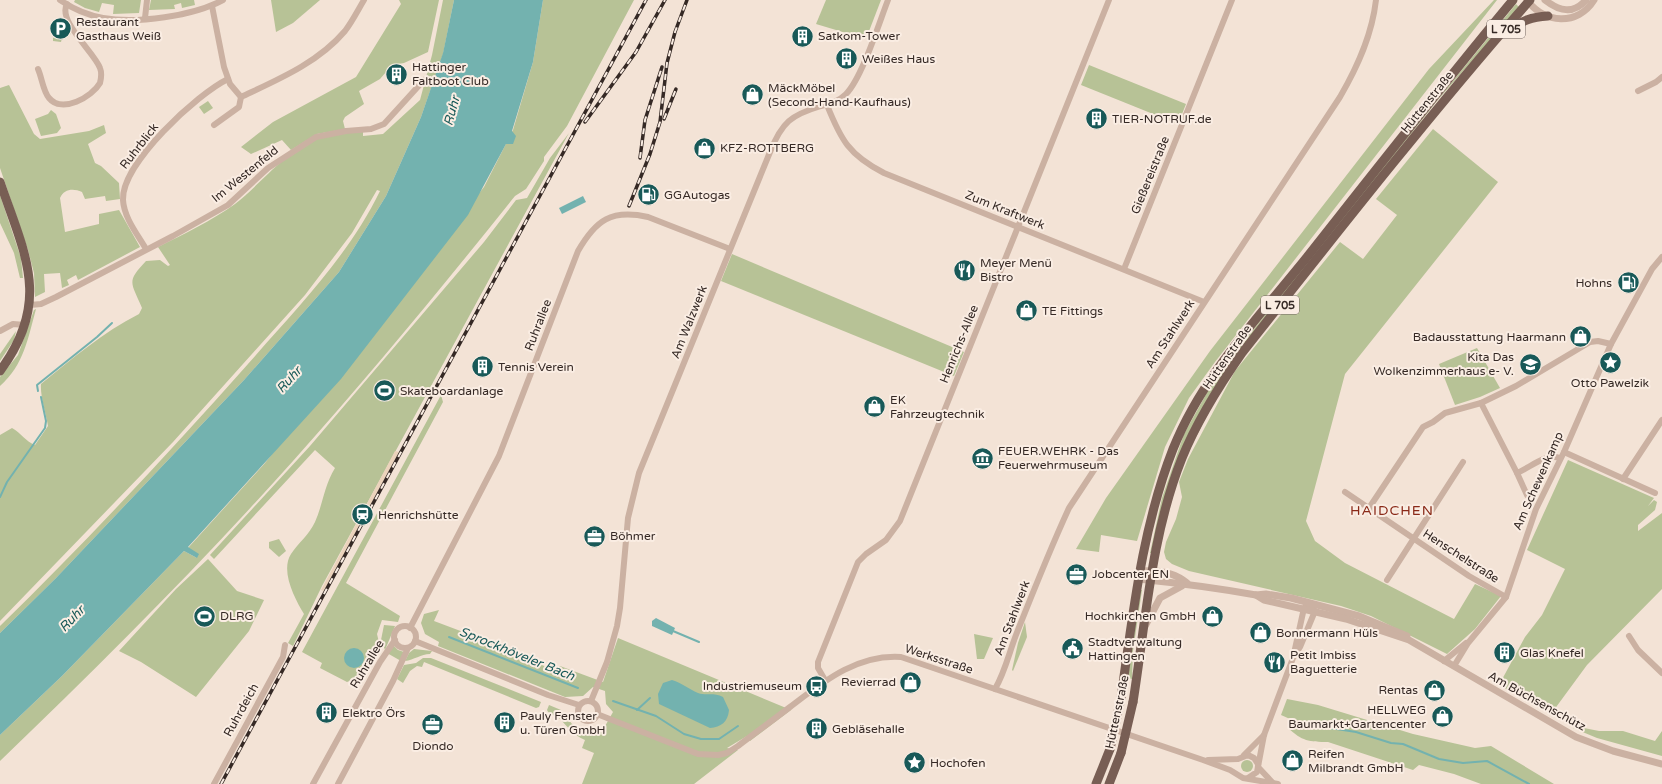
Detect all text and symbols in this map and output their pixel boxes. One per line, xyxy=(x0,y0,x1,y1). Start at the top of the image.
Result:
place label: Restaurant Gasthaus Weiß xyxy=(76,15,161,43)
parking icon: Restaurant Gasthaus Weiß xyxy=(47,16,73,42)
road number: L 705 xyxy=(1487,20,1525,38)
building icon: Satkom-Tower xyxy=(790,23,816,49)
place label: Satkom-Tower xyxy=(818,29,900,43)
building icon: Weißes Haus xyxy=(833,46,859,72)
place label: Weißes Haus xyxy=(862,52,935,66)
place label: Hattinger Faltboot Club xyxy=(412,60,489,88)
building icon: Hattinger Faltboot Club xyxy=(383,61,409,87)
street label: Hüttenstraße xyxy=(1398,68,1456,136)
place label: MäckMöbel (Second-Hand-Kaufhaus) xyxy=(768,81,911,109)
shop icon: MäckMöbel (Second-Hand-Kaufhaus) xyxy=(739,82,765,108)
water label: Ruhr xyxy=(440,92,464,128)
building icon: TIER-NOTRUF.de xyxy=(1083,106,1109,132)
place label: TIER-NOTRUF.de xyxy=(1112,112,1212,126)
street label: Ruhrblick xyxy=(117,120,161,172)
street label: Gießereistraße xyxy=(1128,134,1172,216)
shop icon: KFZ-ROTTBERG xyxy=(691,135,717,161)
place label: KFZ-ROTTBERG xyxy=(720,141,814,155)
street label: Im Westenfeld xyxy=(209,143,281,205)
fuel station icon: GGAutogas xyxy=(636,182,662,208)
place label: GGAutogas xyxy=(664,188,730,202)
street label: Zum Kraftwerk xyxy=(963,188,1047,233)
place label: Meyer Menü Bistro xyxy=(980,256,1052,284)
restaurant icon: Meyer Menü Bistro xyxy=(952,257,978,283)
fuel station icon: Hohns xyxy=(1615,270,1641,296)
place label: Hohns xyxy=(1575,276,1612,290)
street label: Am Walzwerk xyxy=(668,283,710,361)
road number: L 705 xyxy=(1261,296,1299,314)
street label: Ruhrallee xyxy=(522,297,554,353)
street label: Am Stahlwerk xyxy=(1143,297,1198,371)
shop icon: TE Fittings xyxy=(1014,298,1040,324)
street label: Henrichs-Allee xyxy=(937,303,981,385)
place label: TE Fittings xyxy=(1042,304,1103,318)
street label: Hüttenstraße xyxy=(1200,322,1254,392)
shop icon: Badausstattung Haarmann xyxy=(1568,324,1594,350)
place label: Badausstattung Haarmann xyxy=(1413,330,1566,344)
place icon: Otto Pawelzik xyxy=(1597,349,1623,375)
place label: Kita Das Wolkenzimmerhaus e- V. xyxy=(1374,350,1514,378)
school or university icon: Kita Das Wolkenzimmerhaus e- V. xyxy=(1517,351,1543,377)
building icon: Tennis Verein xyxy=(469,354,495,380)
place label: Tennis Verein xyxy=(498,360,574,374)
water label: Ruhr xyxy=(273,362,306,397)
place label: Otto Pawelzik xyxy=(1571,376,1650,390)
sports icon: Skateboardanlage xyxy=(371,378,397,404)
place label: Skateboardanlage xyxy=(400,384,504,398)
place label: EK Fahrzeugtechnik xyxy=(890,393,985,421)
shop icon: EK Fahrzeugtechnik xyxy=(862,394,888,420)
street label: Am Schewenkamp xyxy=(1510,430,1566,532)
place label: FEUER.WEHRK - Das Feuerwehrmuseum xyxy=(998,444,1119,472)
museum icon: FEUER.WEHRK - Das Feuerwehrmuseum xyxy=(969,445,995,471)
station icon: Henrichshütte xyxy=(350,502,376,528)
district label: HAIDCHEN xyxy=(1350,502,1434,519)
place label: Henrichshütte xyxy=(378,508,459,522)
office icon: Böhmer xyxy=(581,523,607,549)
street label: Henschelstraße xyxy=(1420,526,1502,586)
place label: Böhmer xyxy=(610,529,656,543)
office icon: Jobcenter EN xyxy=(1064,561,1090,587)
place label: Jobcenter EN xyxy=(1092,567,1169,581)
street label: Am Stahlwerk xyxy=(991,578,1033,657)
water label: Ruhr xyxy=(56,601,90,635)
sports icon: DLRG xyxy=(191,603,217,629)
shop icon: Hochkirchen GmbH xyxy=(1199,603,1225,629)
place label: DLRG xyxy=(220,609,254,623)
place label: Hochkirchen GmbH xyxy=(1085,609,1196,623)
shop icon: Bonnermann Hüls xyxy=(1248,620,1274,646)
water label: Sprockhöveler Bach xyxy=(457,624,578,685)
place label: Bonnermann Hüls xyxy=(1276,626,1378,640)
place label: Stadtverwaltung Hattingen xyxy=(1088,635,1182,663)
public building icon: Stadtverwaltung Hattingen xyxy=(1059,636,1085,662)
street label: Ruhrallee xyxy=(347,637,387,691)
building icon: Glas Knefel xyxy=(1491,640,1517,666)
street label: Werksstraße xyxy=(903,641,975,677)
place label: Glas Knefel xyxy=(1520,646,1584,660)
place label: Petit Imbiss Baguetterie xyxy=(1290,648,1357,676)
restaurant icon: Petit Imbiss Baguetterie xyxy=(1262,649,1288,675)
street label: Am Büchsenschütz xyxy=(1486,668,1588,734)
shop icon: Revierrad xyxy=(898,669,924,695)
bus stop icon: Industriemuseum xyxy=(804,673,830,699)
street label: Hüttenstraße xyxy=(1102,674,1132,750)
place label: Revierrad xyxy=(841,675,896,689)
shop icon: Rentas xyxy=(1421,677,1447,703)
place label: Industriemuseum xyxy=(703,679,802,693)
street label: Ruhrdeich xyxy=(221,681,261,739)
place label: Rentas xyxy=(1378,683,1418,697)
building icon: Elektro Örs xyxy=(314,700,340,726)
place label: HELLWEG Baumarkt+Gartencenter xyxy=(1288,703,1426,731)
shop icon: HELLWEG Baumarkt+Gartencenter xyxy=(1429,704,1455,730)
place label: Elektro Örs xyxy=(342,706,406,720)
place label: Pauly Fenster u. Türen GmbH xyxy=(520,709,606,737)
building icon: Pauly Fenster u. Türen GmbH xyxy=(491,710,517,736)
office icon: Diondo xyxy=(420,712,446,738)
building icon: Gebläsehalle xyxy=(803,716,829,742)
place label: Gebläsehalle xyxy=(832,722,905,736)
place label: Diondo xyxy=(412,739,454,753)
place label: Reifen Milbrandt GmbH xyxy=(1308,747,1404,775)
shop icon: Reifen Milbrandt GmbH xyxy=(1280,748,1306,774)
place icon: Hochofen xyxy=(902,750,928,776)
place label: Hochofen xyxy=(930,756,985,770)

